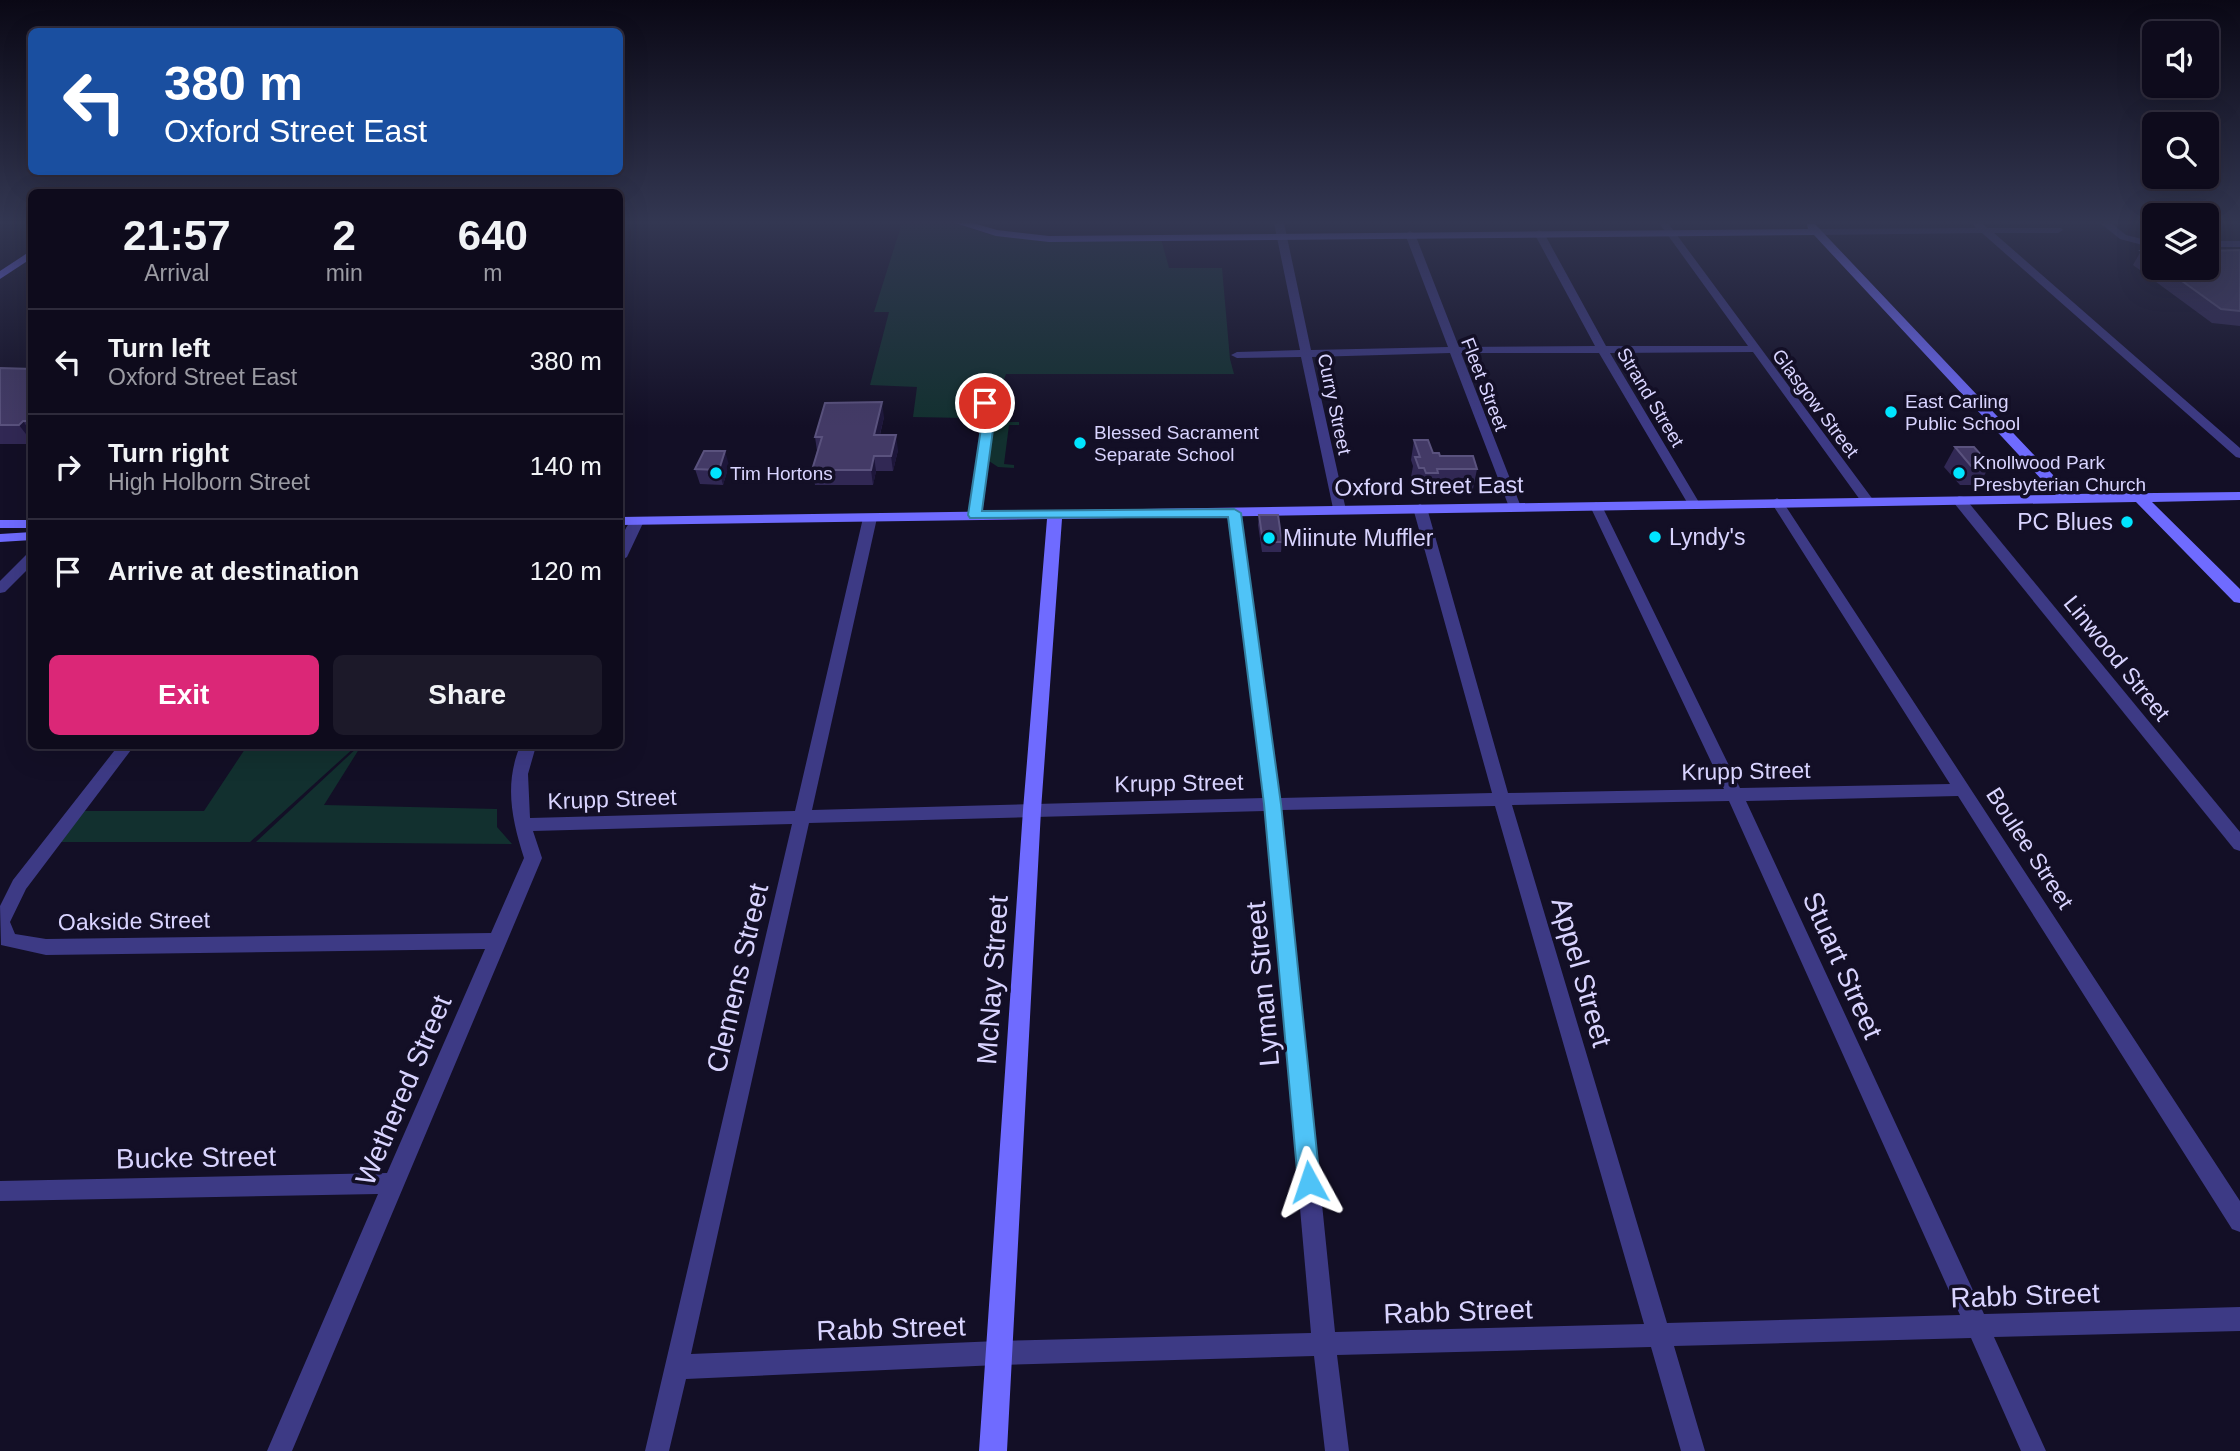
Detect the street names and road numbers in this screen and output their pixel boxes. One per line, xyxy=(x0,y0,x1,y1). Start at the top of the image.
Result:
street label: Fleet Street xyxy=(1457,335,1512,434)
street label: Strand Street xyxy=(1613,344,1689,451)
street label: Glasgow Street xyxy=(1768,345,1864,462)
street label: Curry Street xyxy=(1314,352,1356,457)
street label: Oxford Street East xyxy=(1334,471,1524,501)
street label: Linwood Street xyxy=(2059,590,2176,726)
street label: Krupp Street xyxy=(1681,757,1811,785)
street label: Krupp Street xyxy=(1114,769,1244,797)
street label: Boulee Street xyxy=(1981,782,2079,914)
street label: Krupp Street xyxy=(547,784,678,814)
street label: Clemens Street xyxy=(701,880,774,1076)
street label: Stuart Street xyxy=(1796,887,1889,1044)
street label: McNay Street xyxy=(971,894,1014,1066)
street label: Appel Street xyxy=(1545,894,1618,1051)
street label: Lyman Street xyxy=(1240,900,1285,1068)
street label: Oakside Street xyxy=(58,907,211,935)
street label: Wethered Street xyxy=(349,990,458,1190)
street label: Bucke Street xyxy=(116,1141,277,1174)
street label: Rabb Street xyxy=(1950,1277,2100,1314)
street label: Rabb Street xyxy=(1383,1293,1533,1330)
street label: Rabb Street xyxy=(816,1310,966,1347)

